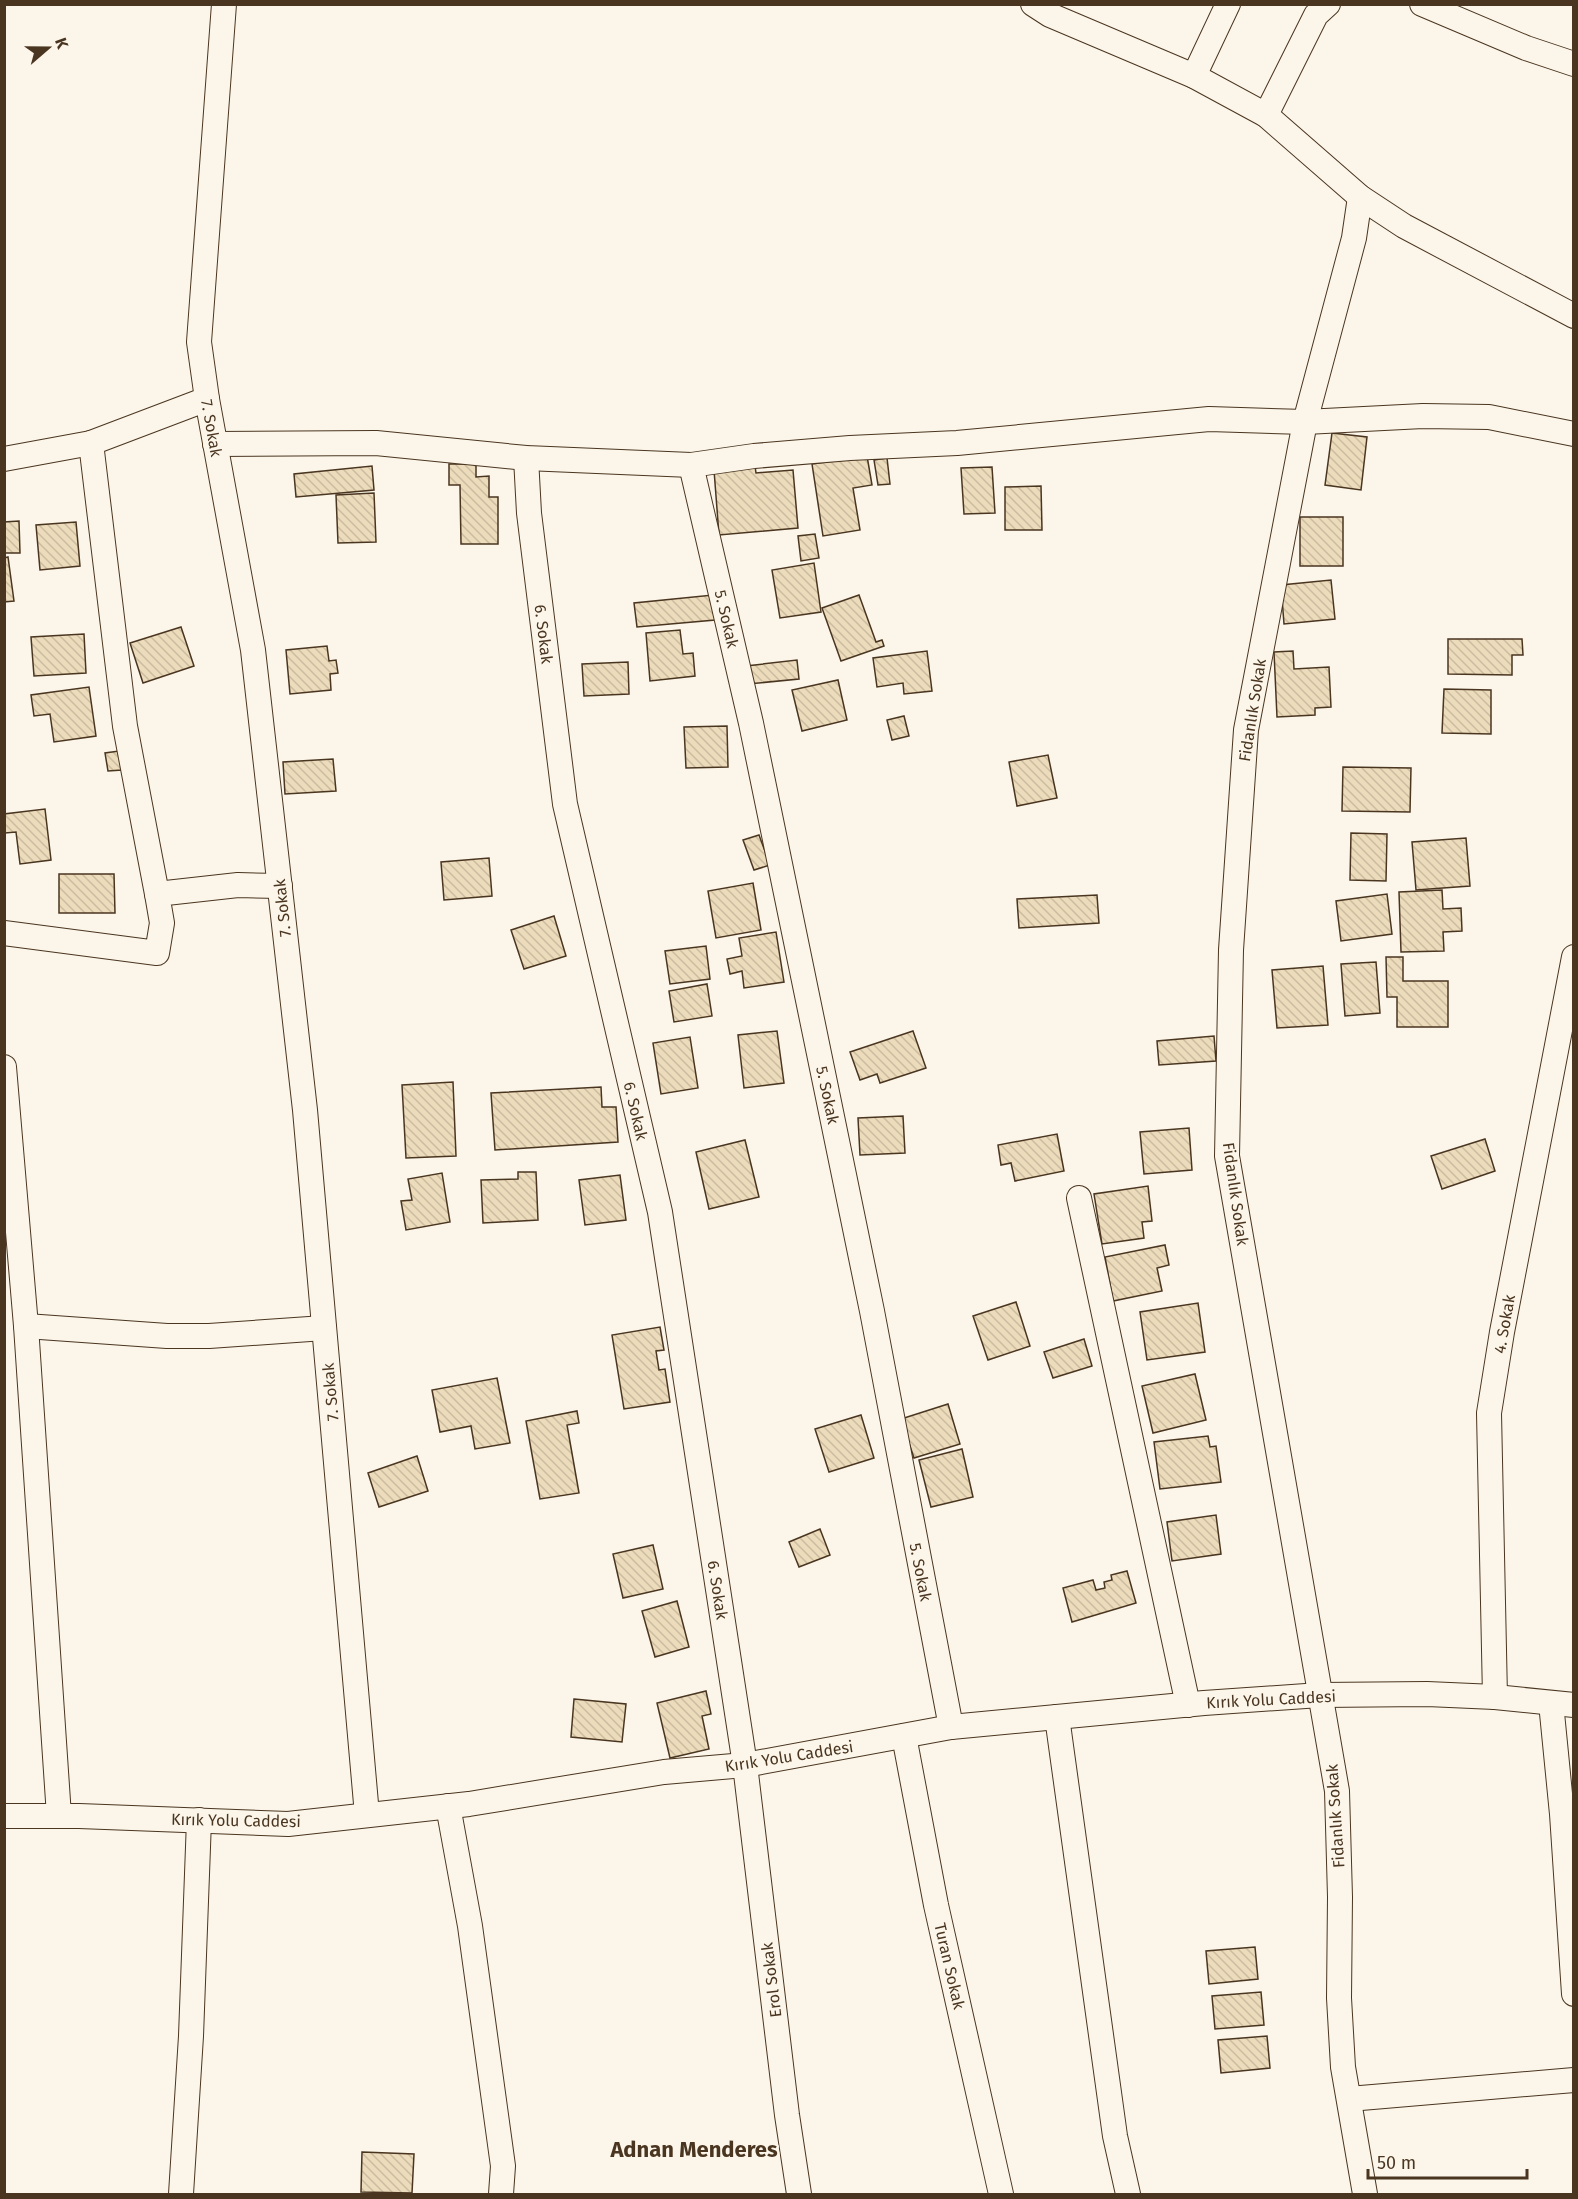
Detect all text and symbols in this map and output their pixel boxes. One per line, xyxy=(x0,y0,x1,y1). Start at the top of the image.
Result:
north arrow xyxy=(18,18,78,78)
text: K xyxy=(51,35,73,52)
street label: 7. Sokak xyxy=(197,398,226,459)
street label: 5. Sokak xyxy=(711,588,743,651)
street label: 6. Sokak xyxy=(530,603,557,666)
street label: Fidanlık Sokak xyxy=(1235,656,1270,763)
street label: 7. Sokak xyxy=(270,877,295,938)
street label: 5. Sokak xyxy=(812,1064,843,1127)
street label: 6. Sokak xyxy=(620,1080,652,1143)
street label: Fidanlık Sokak xyxy=(1219,1141,1252,1248)
street label: 4. Sokak xyxy=(1490,1292,1519,1355)
street label: 7. Sokak xyxy=(318,1361,342,1422)
street label: 5. Sokak xyxy=(906,1541,936,1604)
street label: 6. Sokak xyxy=(703,1559,732,1622)
street label: Kırık Yolu Caddesi xyxy=(1206,1687,1336,1712)
street label: Kırık Yolu Caddesi xyxy=(723,1737,855,1776)
street label: Fidanlık Sokak xyxy=(1322,1763,1349,1869)
street label: Kırık Yolu Caddesi xyxy=(171,1810,301,1831)
street label: Turan Sokak xyxy=(930,1921,969,2012)
street label: Erol Sokak xyxy=(757,1941,786,2018)
district label: Adnan Menderes xyxy=(609,2136,778,2163)
scale bar xyxy=(1368,2142,1527,2180)
text: 50 m xyxy=(1377,2152,1416,2174)

